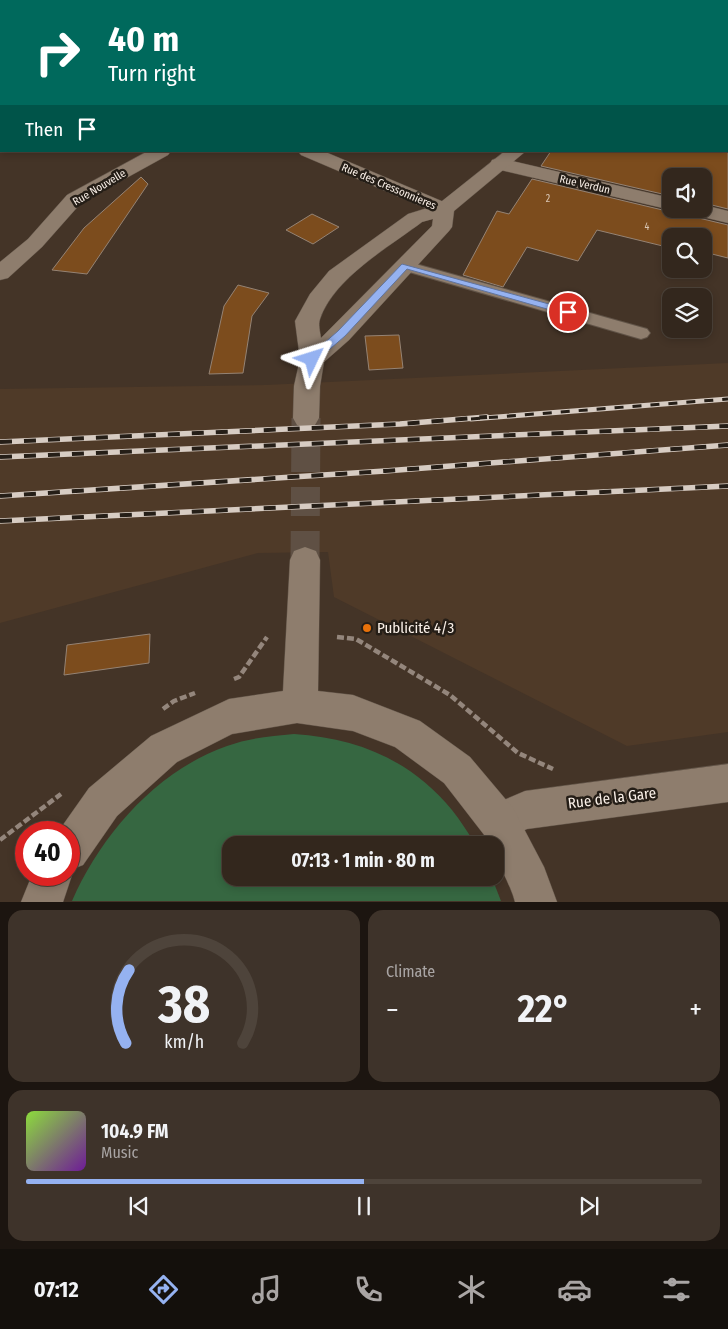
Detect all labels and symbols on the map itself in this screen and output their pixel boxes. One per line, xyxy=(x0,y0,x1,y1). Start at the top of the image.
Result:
street label: Rue des Cressonnieres xyxy=(340,161,438,212)
street label: Rue Nouvelle xyxy=(70,167,128,208)
street label: Rue Verdun xyxy=(558,172,611,197)
house number: 2 xyxy=(546,193,551,205)
house number: 4 xyxy=(645,221,650,233)
pin xyxy=(547,291,589,333)
position arrow xyxy=(285,332,337,384)
place label: Publicité 4/3 xyxy=(377,619,454,637)
marker: Publicité 4/3 xyxy=(361,622,373,634)
street label: Rue de la Gare xyxy=(567,784,657,812)
speed limit sign: 40 xyxy=(15,821,80,886)

